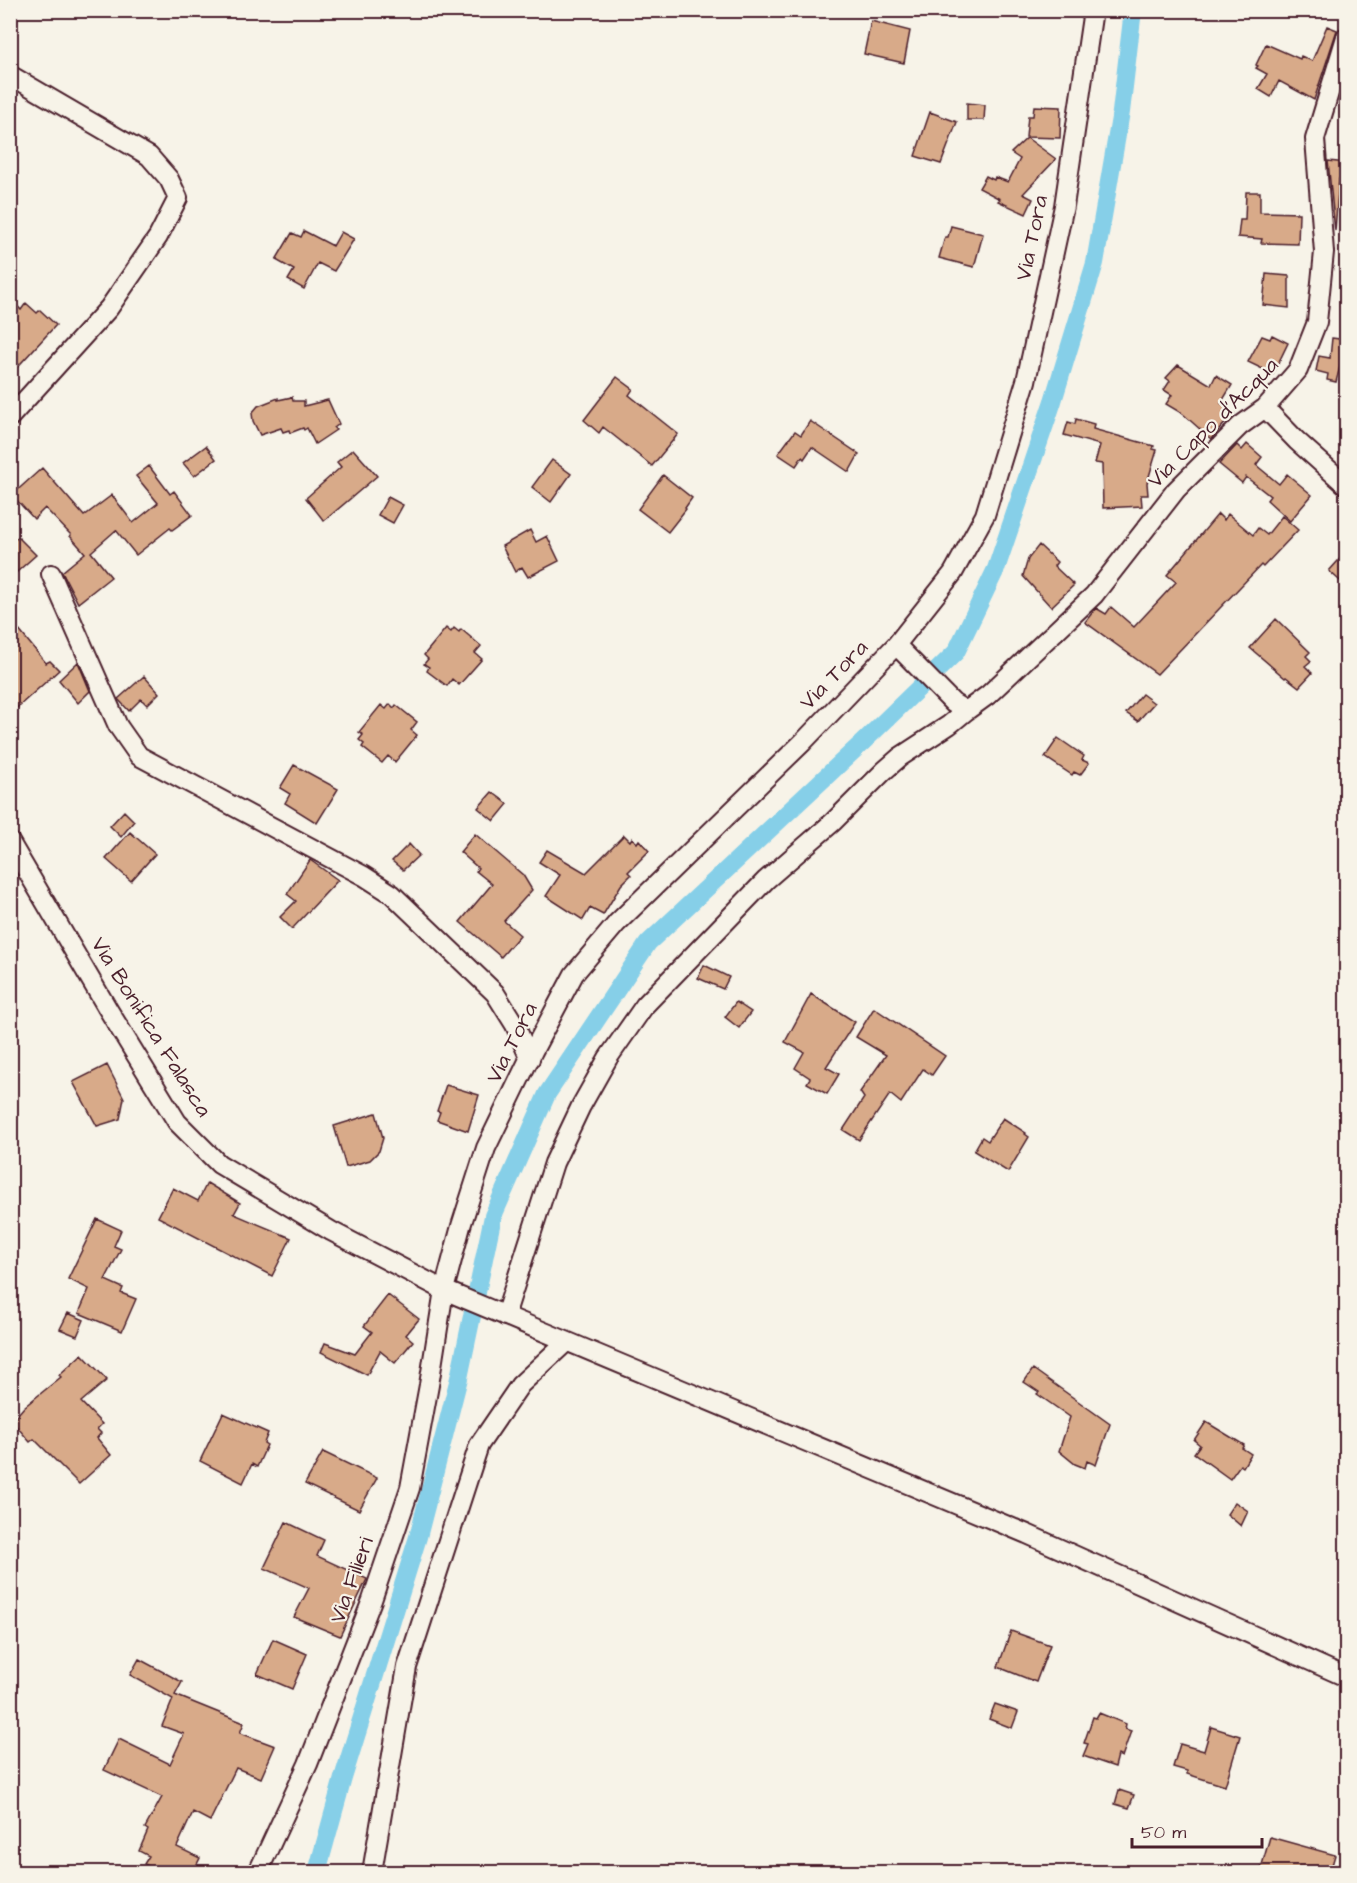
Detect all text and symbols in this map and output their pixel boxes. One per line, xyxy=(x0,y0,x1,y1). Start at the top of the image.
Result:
street label: Via Tora xyxy=(1008,192,1056,284)
street label: Via Capo d'Acqua xyxy=(1141,351,1285,495)
street label: Via Tora xyxy=(793,633,875,717)
street label: Via Bonifica Falasca xyxy=(83,931,219,1123)
street label: Via Tora xyxy=(479,997,545,1089)
street label: Via Filieri xyxy=(322,1532,382,1628)
scale bar xyxy=(1132,1811,1262,1849)
text: 50 m xyxy=(1141,1820,1186,1845)

